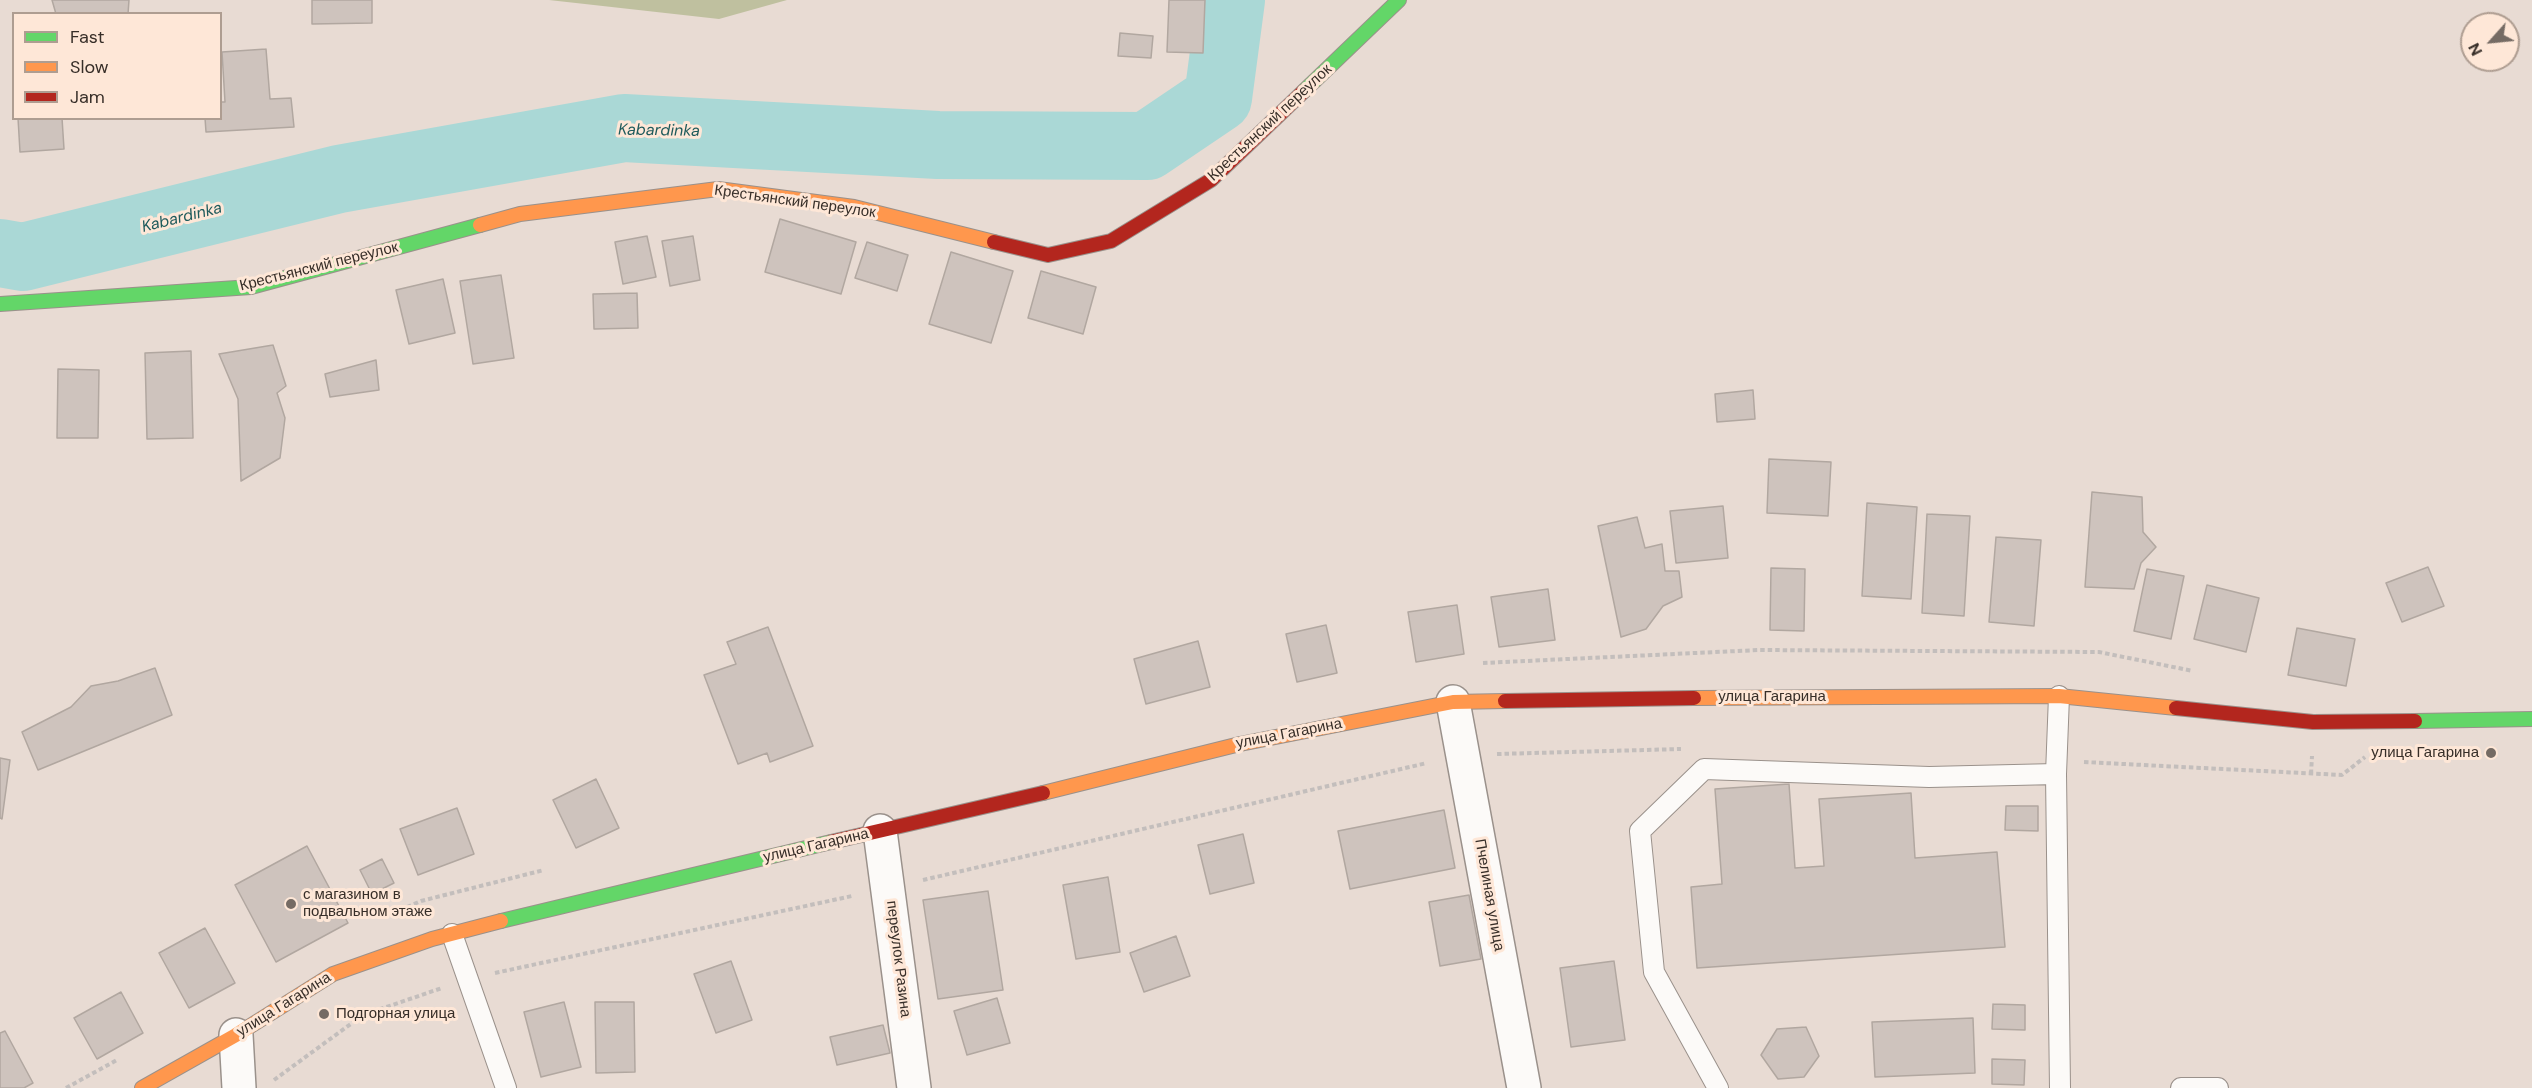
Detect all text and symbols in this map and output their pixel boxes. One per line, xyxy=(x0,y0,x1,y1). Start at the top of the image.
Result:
legend xyxy=(12,12,222,120)
north arrow xyxy=(2460,12,2520,72)
text: Fast xyxy=(70,25,105,49)
text: N xyxy=(2463,40,2487,59)
text: Slow xyxy=(70,55,109,79)
street label: Крестьянский переулок xyxy=(1204,61,1336,185)
text: Jam xyxy=(70,85,105,109)
water label: Kabardinka xyxy=(618,121,700,141)
street label: Крестьянский переулок xyxy=(713,182,877,222)
water label: Kabardinka xyxy=(140,199,224,237)
street label: Крестьянский переулок xyxy=(238,239,400,295)
street label: улица Гагарина xyxy=(1718,688,1826,706)
street label: улица Гагарина xyxy=(1234,715,1344,753)
place label: улица Гагарина xyxy=(2371,744,2479,762)
marker: улица Гагарина xyxy=(2484,746,2498,760)
street label: улица Гагарина xyxy=(762,825,870,867)
street label: Пчелиная улица xyxy=(1470,838,1508,952)
place label: с магазином в подвальном этаже xyxy=(303,886,432,921)
marker: с магазином в подвальном этаже xyxy=(284,897,298,911)
street label: переулок Разина xyxy=(882,900,914,1018)
street label: улица Гагарина xyxy=(234,969,334,1041)
place label: Подгорная улица xyxy=(336,1005,455,1023)
marker: Подгорная улица xyxy=(317,1007,331,1021)

